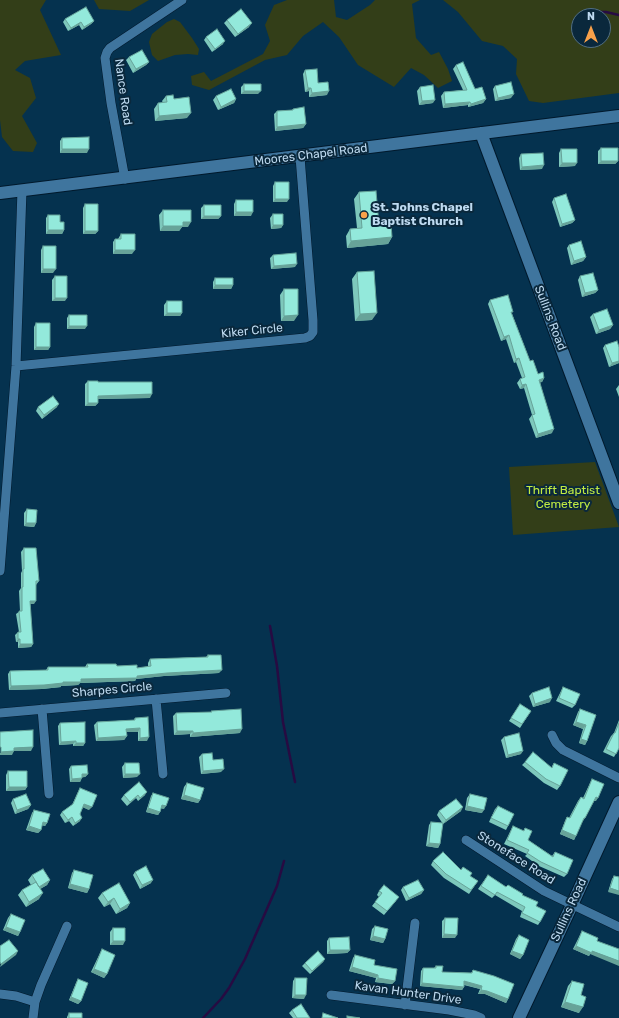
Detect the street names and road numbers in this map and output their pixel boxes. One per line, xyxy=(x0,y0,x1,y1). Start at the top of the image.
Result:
street label: Nance Road xyxy=(111,58,135,126)
street label: Moores Chapel Road xyxy=(254,141,368,169)
street label: Sullins Road xyxy=(531,284,569,352)
street label: Kiker Circle xyxy=(220,321,284,341)
street label: Sharpes Circle xyxy=(71,679,153,701)
street label: Stoneface Road xyxy=(475,828,557,888)
street label: Sullins Road xyxy=(548,876,590,944)
street label: Kavan Hunter Drive xyxy=(354,978,462,1008)

